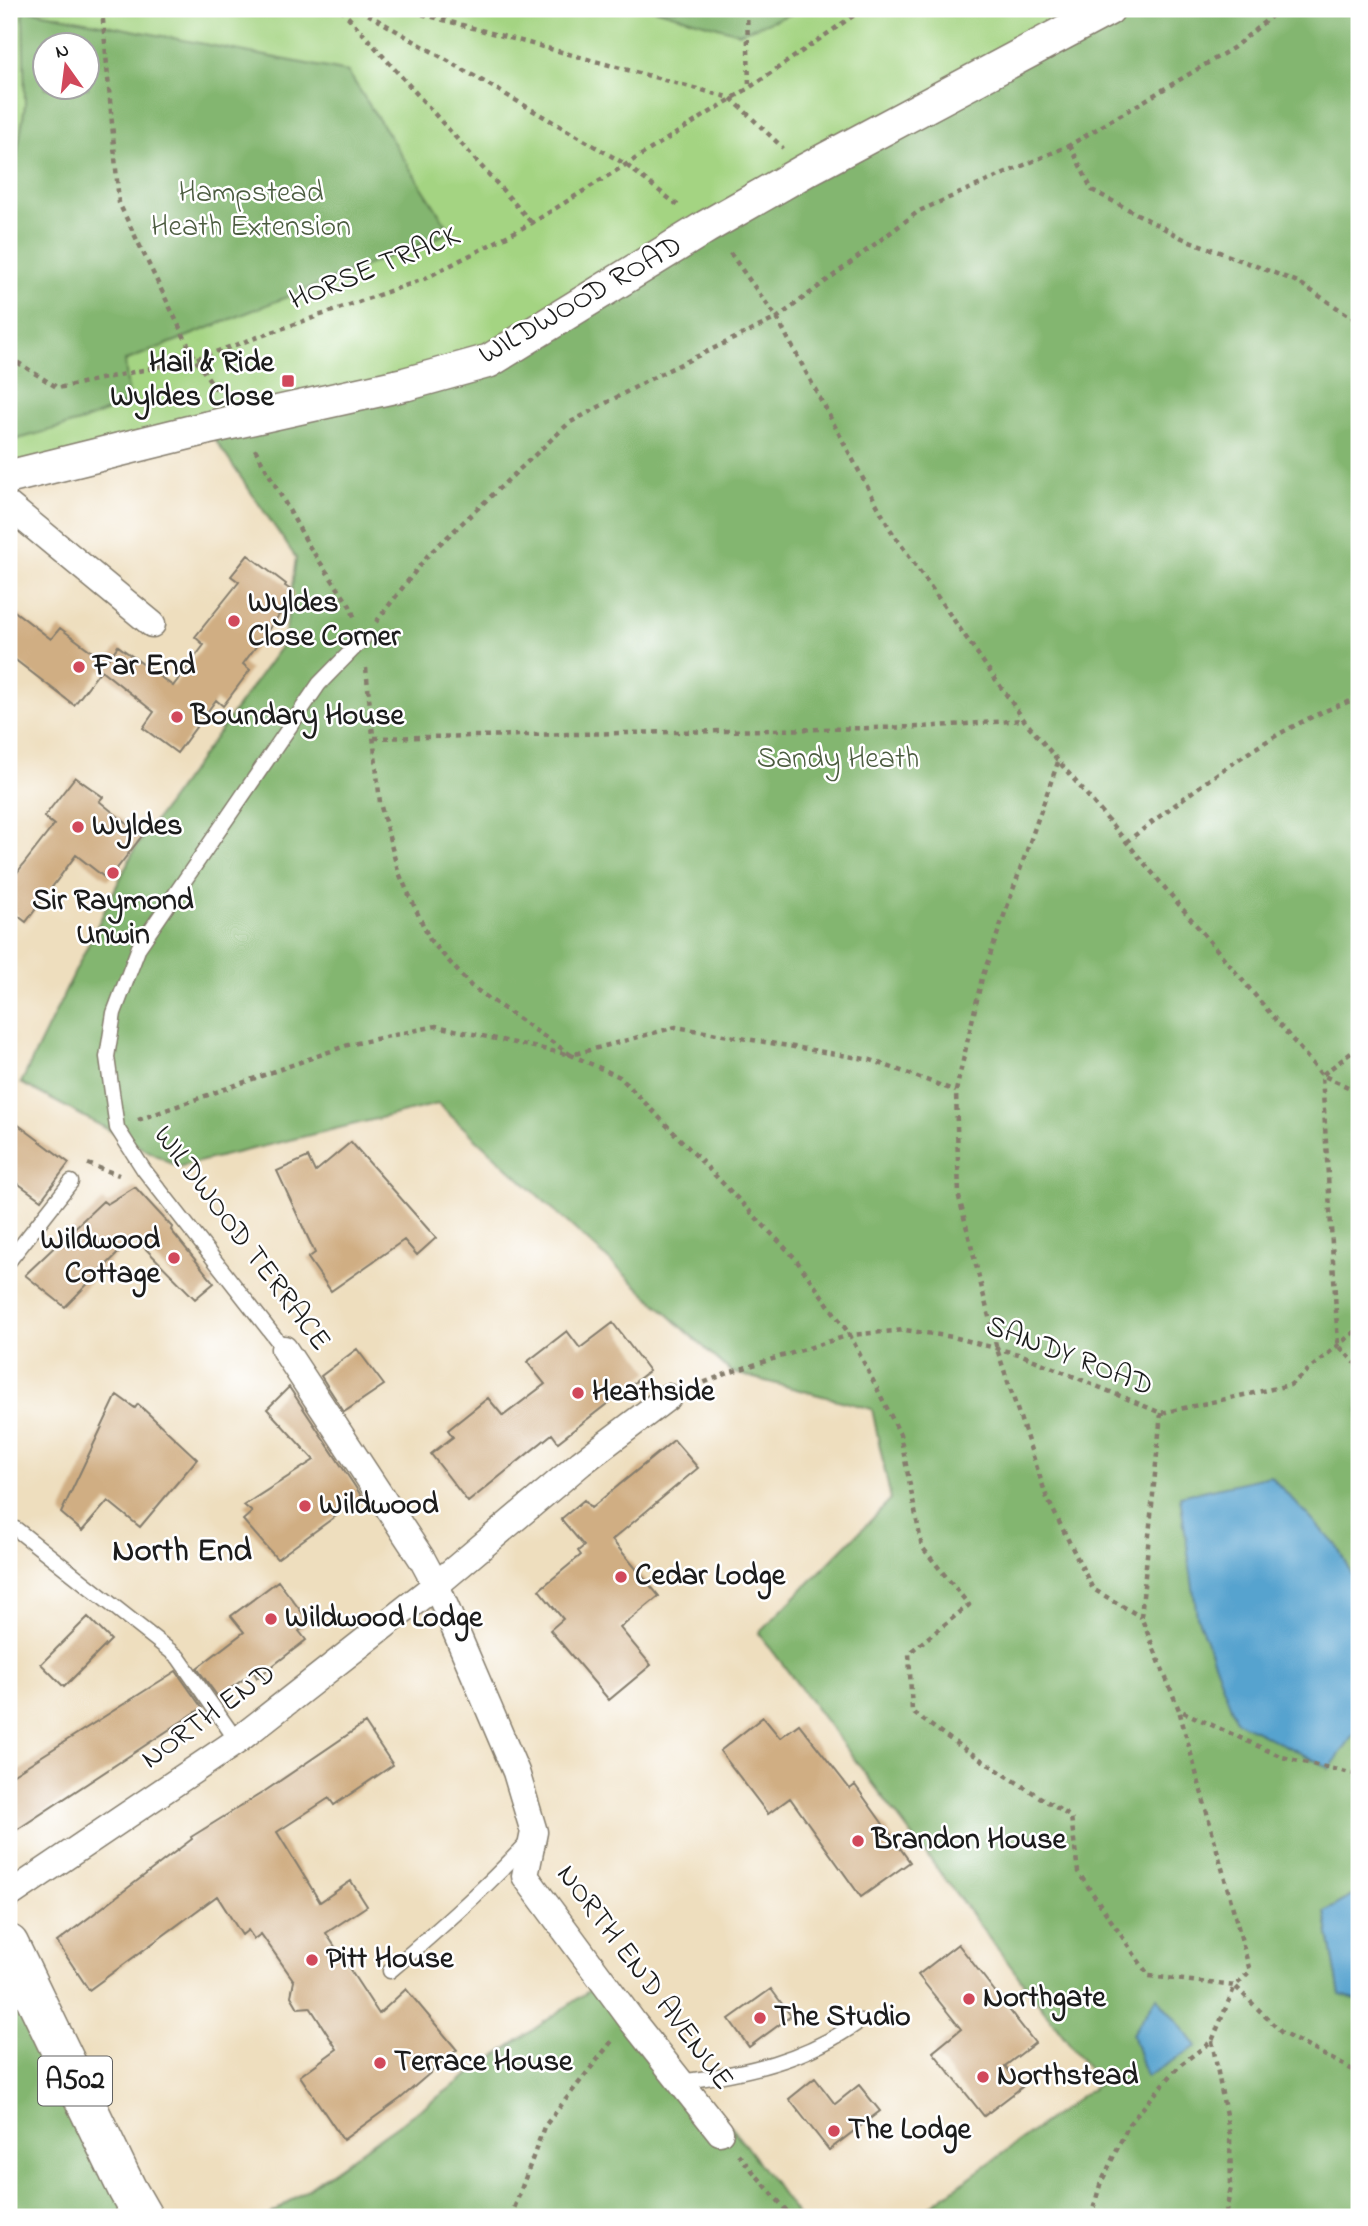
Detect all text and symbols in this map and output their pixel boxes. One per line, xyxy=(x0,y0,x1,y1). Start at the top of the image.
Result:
north arrow xyxy=(32,32,102,102)
text: N xyxy=(53,37,72,67)
park label: Hampstead Heath Extension xyxy=(151,172,351,250)
street label: HORSE TRACK xyxy=(283,215,467,323)
street label: WILDWOOD ROAD xyxy=(471,225,691,377)
place label: Hail & Ride Wyldes Close xyxy=(110,342,276,420)
marker: Hail & Ride Wyldes Close xyxy=(280,373,296,389)
place label: Wyldes Close Corner xyxy=(248,582,401,660)
marker: Wyldes Close Corner xyxy=(226,613,242,629)
place label: Far End xyxy=(91,645,195,689)
marker: Far End xyxy=(71,659,87,675)
place label: Boundary House xyxy=(189,695,406,739)
marker: Boundary House xyxy=(169,709,185,725)
park label: Sandy Heath xyxy=(757,738,919,782)
place label: Wyldes xyxy=(92,805,183,849)
marker: Wyldes xyxy=(70,819,86,835)
marker: Sir Raymond Unwin xyxy=(105,865,121,881)
place label: Sir Raymond Unwin xyxy=(32,880,194,958)
street label: WILDWOOD TERRACE xyxy=(141,1117,341,1361)
place label: Wildwood Cottage xyxy=(41,1219,162,1298)
marker: Wildwood Cottage xyxy=(166,1250,182,1266)
street label: SANDY ROAD xyxy=(979,1305,1159,1409)
place label: Heathside xyxy=(592,1371,716,1415)
marker: Heathside xyxy=(570,1385,586,1401)
place label: Wildwood xyxy=(319,1484,439,1528)
marker: Wildwood xyxy=(297,1498,313,1514)
district label: North End xyxy=(112,1528,252,1576)
place label: Cedar Lodge xyxy=(635,1555,787,1600)
marker: Cedar Lodge xyxy=(613,1569,629,1585)
place label: Wildwood Lodge xyxy=(285,1597,484,1642)
marker: Wildwood Lodge xyxy=(263,1611,279,1627)
street label: NORTH END xyxy=(132,1653,286,1781)
place label: Brandon House xyxy=(870,1819,1068,1863)
marker: Brandon House xyxy=(850,1833,866,1849)
street label: NORTH END AVENUE xyxy=(544,1856,744,2100)
place label: Pitt House xyxy=(326,1938,455,1982)
marker: Pitt House xyxy=(304,1952,320,1968)
place label: Northgate xyxy=(983,1977,1107,2022)
marker: Northgate xyxy=(961,1991,977,2007)
place label: The Studio xyxy=(774,1996,911,2040)
marker: The Studio xyxy=(752,2010,768,2026)
place label: Terrace House xyxy=(394,2041,574,2085)
marker: Terrace House xyxy=(372,2055,388,2071)
place label: Northstead xyxy=(997,2055,1138,2099)
road number: A502 xyxy=(38,2056,112,2106)
marker: Northstead xyxy=(975,2069,991,2085)
place label: The Lodge xyxy=(848,2109,972,2154)
marker: The Lodge xyxy=(826,2123,842,2139)

